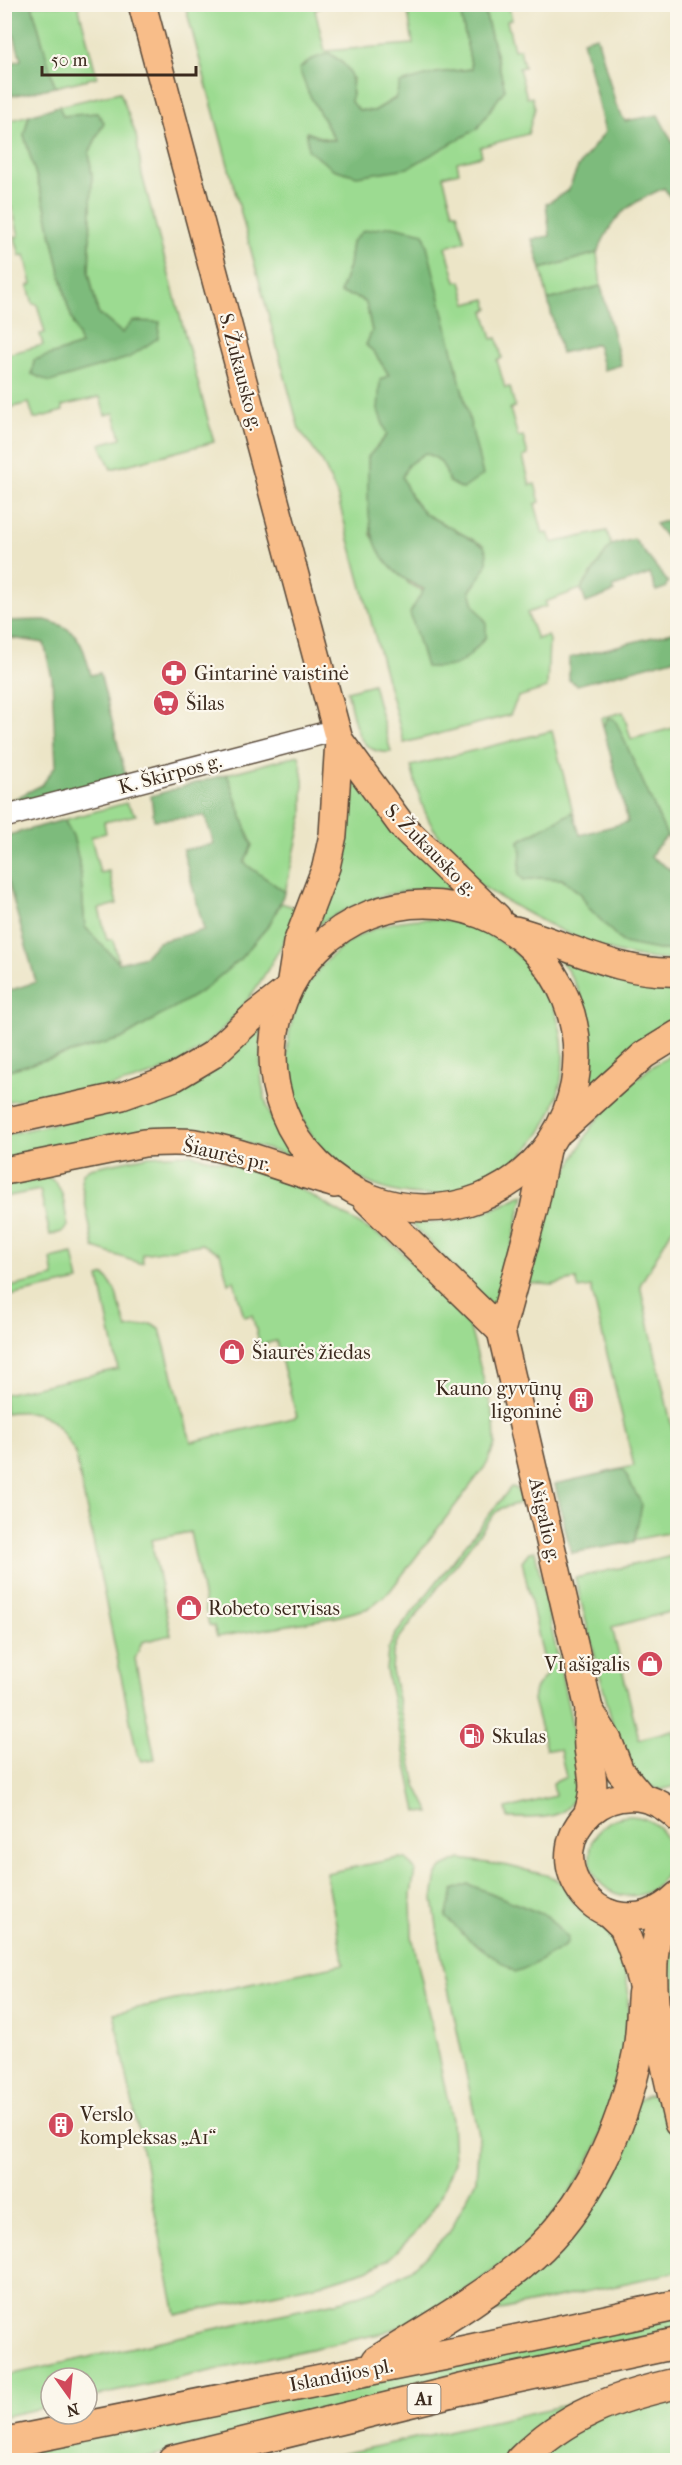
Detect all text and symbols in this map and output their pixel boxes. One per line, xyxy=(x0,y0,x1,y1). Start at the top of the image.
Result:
scale bar xyxy=(42,39,196,77)
text: 50 m xyxy=(51,50,88,71)
street label: S. Žukausko g. xyxy=(214,311,269,433)
pharmacy icon: Gintarinė vaistinė xyxy=(159,658,189,688)
place label: Gintarinė vaistinė xyxy=(194,662,349,685)
supermarket icon: Šilas xyxy=(151,688,181,718)
place label: Šilas xyxy=(186,691,224,715)
street label: K. Škirpos g. xyxy=(116,748,224,799)
street label: S. Žukausko g. xyxy=(380,799,482,901)
street label: Šiaurės pr. xyxy=(181,1133,273,1176)
shop icon: Šiaurės žiedas xyxy=(217,1337,247,1367)
place label: Šiaurės žiedas xyxy=(252,1340,371,1364)
place label: Kauno gyvūnų ligoninė xyxy=(435,1377,563,1423)
building icon: Kauno gyvūnų ligoninė xyxy=(566,1385,596,1415)
street label: Ašigalio g. xyxy=(524,1474,566,1565)
shop icon: Robeto servisas xyxy=(174,1593,204,1623)
place label: Robeto servisas xyxy=(208,1597,340,1620)
shop icon: V1 ašigalis xyxy=(635,1649,665,1679)
place label: V1 ašigalis xyxy=(543,1653,630,1676)
fuel station icon: Skulas xyxy=(457,1721,487,1751)
place label: Skulas xyxy=(492,1725,546,1748)
place label: Verslo kompleksas „A1“ xyxy=(79,2103,217,2149)
building icon: Verslo kompleksas „A1“ xyxy=(46,2110,76,2140)
street label: Islandijos pl. xyxy=(287,2354,395,2396)
north arrow xyxy=(39,2366,99,2426)
road number: A1 xyxy=(408,2384,440,2414)
text: N xyxy=(64,2399,81,2421)

